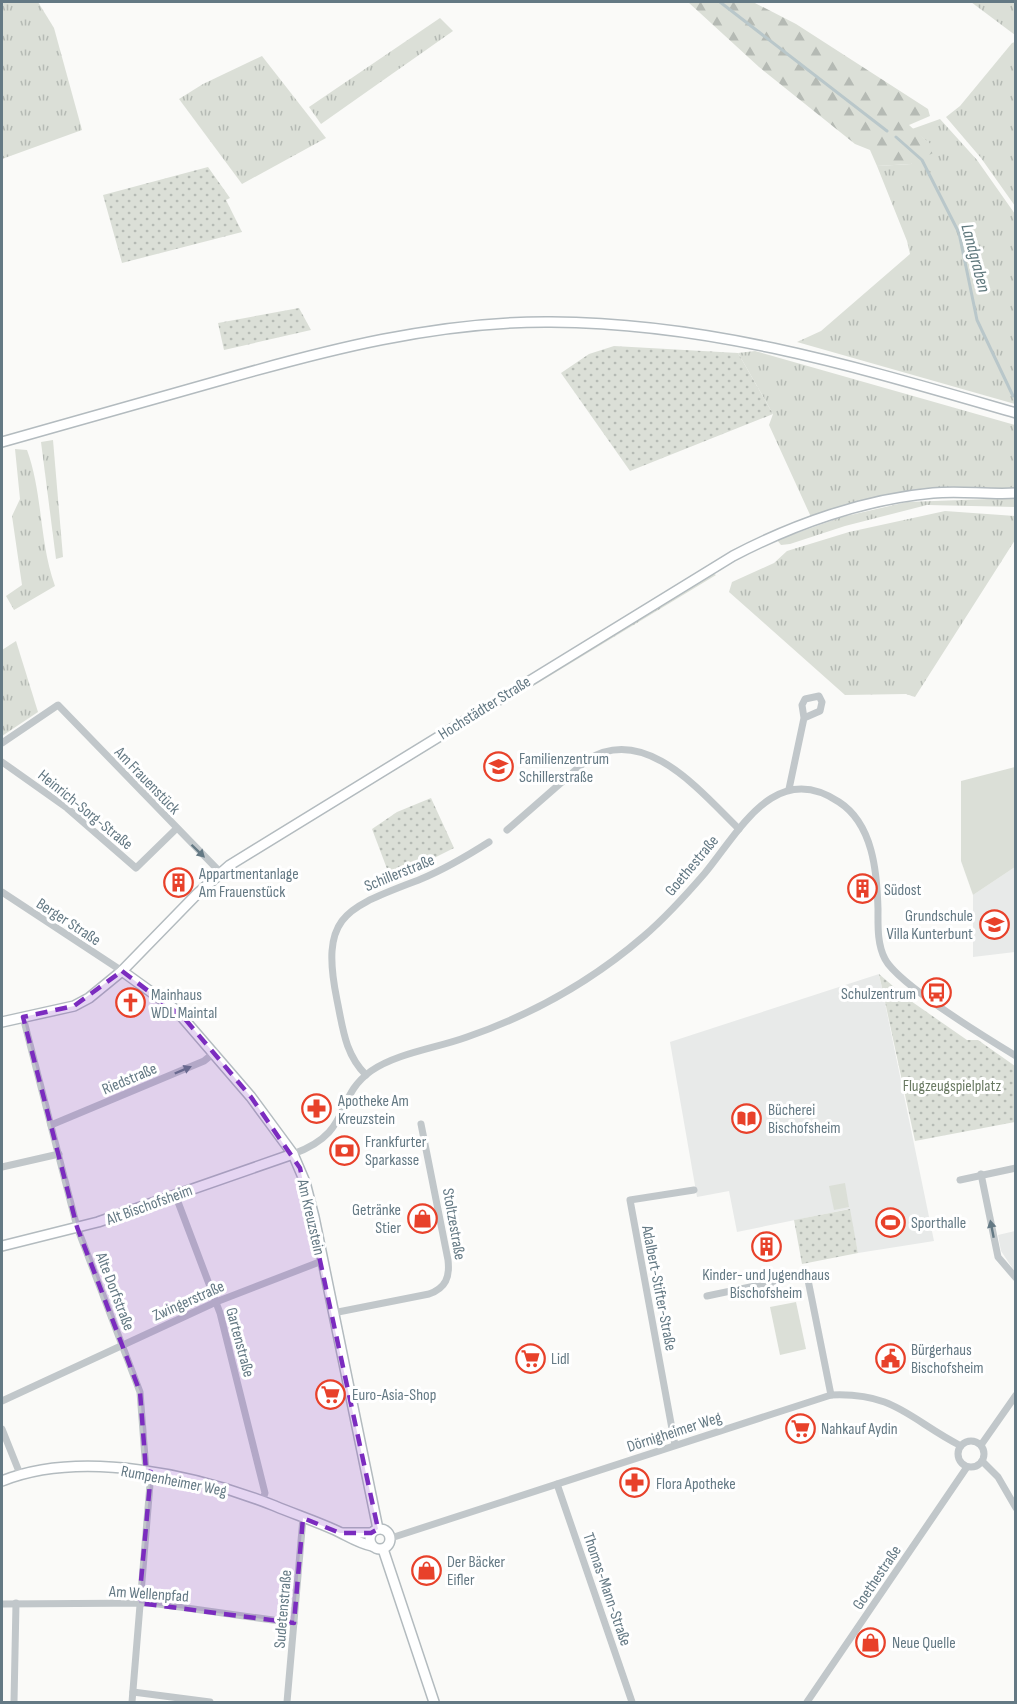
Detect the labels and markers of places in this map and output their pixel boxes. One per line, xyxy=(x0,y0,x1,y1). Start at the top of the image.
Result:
place label: Familienzentrum Schillerstraße xyxy=(519,750,609,787)
school or university icon: Familienzentrum Schillerstraße xyxy=(482,751,514,783)
place label: Appartmentanlage Am Frauenstück xyxy=(198,865,299,902)
building icon: Appartmentanlage Am Frauenstück xyxy=(162,866,194,898)
building icon: Südost xyxy=(847,873,879,905)
place label: Südost xyxy=(884,881,922,900)
place label: Grundschule Villa Kunterbunt xyxy=(887,907,973,944)
school or university icon: Grundschule Villa Kunterbunt xyxy=(978,908,1010,940)
bus stop icon: Schulzentrum xyxy=(921,977,953,1009)
place label: Schulzentrum xyxy=(841,985,916,1004)
place label: Mainhaus WDL Maintal xyxy=(151,986,217,1023)
church icon: Mainhaus WDL Maintal xyxy=(114,987,146,1019)
place label: Apotheke Am Kreuzstein xyxy=(337,1092,409,1129)
pharmacy icon: Apotheke Am Kreuzstein xyxy=(301,1093,333,1125)
place label: Bücherei Bischofsheim xyxy=(768,1101,841,1138)
library icon: Bücherei Bischofsheim xyxy=(731,1102,763,1134)
place label: Frankfurter Sparkasse xyxy=(365,1133,427,1170)
bank icon: Frankfurter Sparkasse xyxy=(328,1134,360,1166)
place label: Getränke Stier xyxy=(352,1201,401,1238)
shop icon: Getränke Stier xyxy=(406,1202,438,1234)
sports icon: Sporthalle xyxy=(874,1206,906,1238)
place label: Sporthalle xyxy=(911,1214,966,1233)
building icon: Kinder- und Jugendhaus Bischofsheim xyxy=(750,1230,782,1262)
place label: Kinder- und Jugendhaus Bischofsheim xyxy=(702,1266,830,1303)
place label: Bürgerhaus Bischofsheim xyxy=(911,1341,984,1378)
supermarket icon: Lidl xyxy=(514,1342,546,1374)
public building icon: Bürgerhaus Bischofsheim xyxy=(874,1342,906,1374)
place label: Lidl xyxy=(551,1350,570,1369)
supermarket icon: Euro-Asia-Shop xyxy=(315,1378,347,1410)
place label: Euro-Asia-Shop xyxy=(352,1386,436,1405)
supermarket icon: Nahkauf Aydin xyxy=(784,1412,816,1444)
place label: Nahkauf Aydin xyxy=(821,1420,898,1439)
pharmacy icon: Flora Apotheke xyxy=(619,1467,651,1499)
place label: Flora Apotheke xyxy=(656,1475,736,1494)
place label: Der Bäcker Eifler xyxy=(447,1553,505,1590)
shop icon: Der Bäcker Eifler xyxy=(410,1554,442,1586)
shop icon: Neue Quelle xyxy=(855,1626,887,1658)
place label: Neue Quelle xyxy=(892,1634,956,1653)

